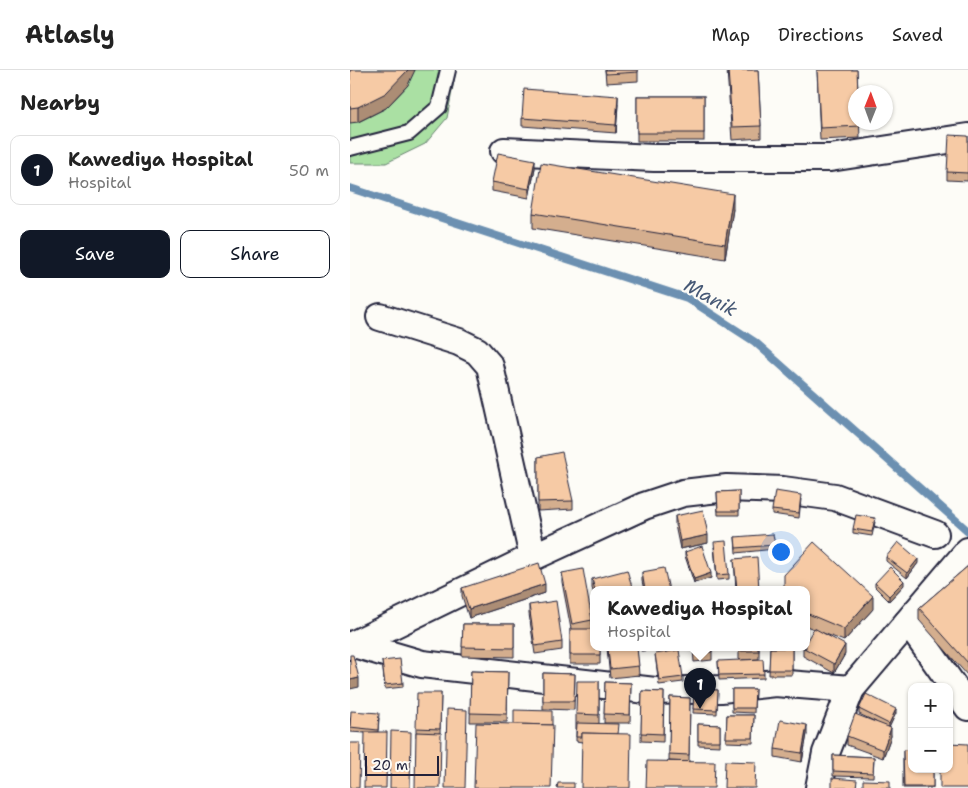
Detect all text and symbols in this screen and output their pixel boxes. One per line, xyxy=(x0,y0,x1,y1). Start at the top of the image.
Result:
text: Atlasly xyxy=(25,19,115,51)
text: Map xyxy=(712,23,750,47)
text: Directions xyxy=(778,23,864,47)
text: Saved xyxy=(892,23,943,47)
north arrow xyxy=(848,85,893,130)
text: Nearby xyxy=(20,89,100,117)
text: Kawediya Hospital xyxy=(68,147,253,172)
text: 1 xyxy=(33,160,41,181)
text: 50 m xyxy=(289,160,329,181)
text: Hospital xyxy=(68,172,131,193)
button: Save xyxy=(20,230,170,278)
button: Share xyxy=(180,230,330,278)
water label: Manik xyxy=(680,273,742,322)
your location xyxy=(768,539,794,565)
popup xyxy=(590,586,810,651)
text: Kawediya Hospital xyxy=(607,596,793,621)
text: Hospital xyxy=(607,621,671,642)
pin: 1 xyxy=(684,668,716,709)
map controls xyxy=(908,683,953,773)
button: + xyxy=(908,683,953,728)
button: − xyxy=(908,728,953,773)
scale bar xyxy=(365,753,439,776)
text: 20 m xyxy=(372,756,408,774)

